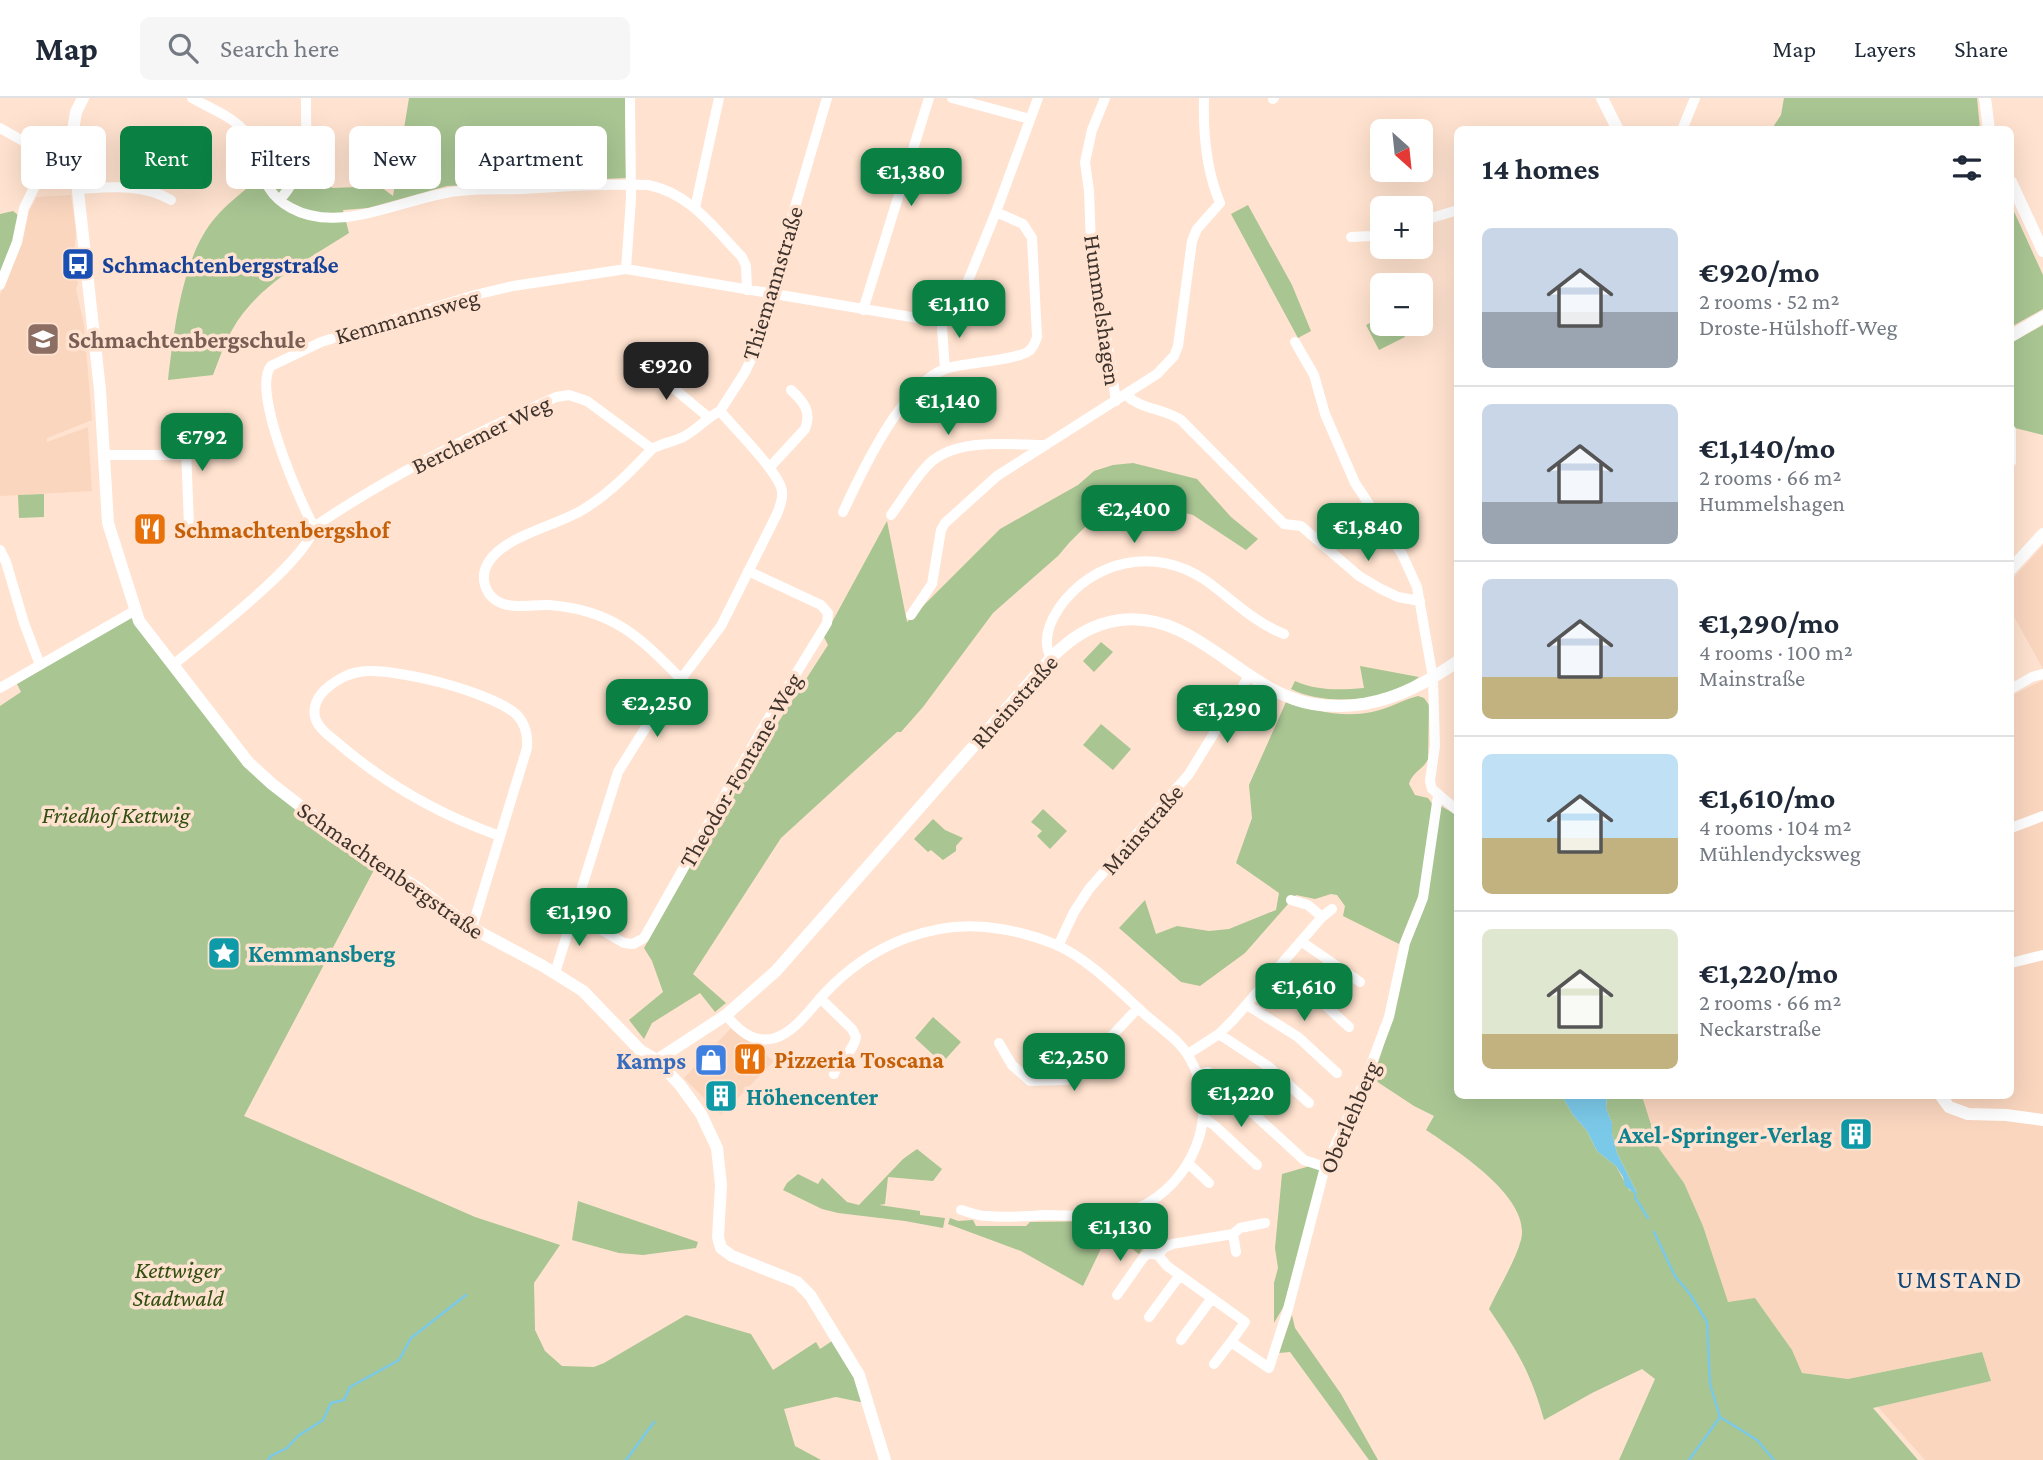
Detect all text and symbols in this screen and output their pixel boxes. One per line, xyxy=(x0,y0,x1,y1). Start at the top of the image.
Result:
search box xyxy=(140,17,630,80)
icon: search xyxy=(164,29,202,67)
text: Map xyxy=(35,30,98,67)
text: Search here xyxy=(220,34,339,63)
text: Map xyxy=(1772,35,1816,62)
text: Layers xyxy=(1854,35,1916,62)
text: Share xyxy=(1954,35,2008,62)
north arrow xyxy=(1370,119,1433,182)
map controls xyxy=(1370,119,1433,336)
chip: Buy xyxy=(21,126,106,189)
chip: Rent xyxy=(120,126,212,189)
chip: Filters xyxy=(226,126,335,189)
chip: New xyxy=(349,126,441,189)
chip: Apartment xyxy=(455,126,607,189)
pin: €1,380 xyxy=(854,148,968,208)
icon: filters xyxy=(1948,149,1986,187)
text: 14 homes xyxy=(1482,152,1600,185)
text: €1,380 xyxy=(877,158,945,184)
button: + xyxy=(1370,196,1433,259)
street label: Thiemannstraße xyxy=(736,203,808,363)
street label: Hummelshagen xyxy=(1079,233,1127,387)
bus stop icon: Schmachtenbergstraße xyxy=(59,245,97,283)
place label: Schmachtenbergstraße xyxy=(102,251,339,278)
text: €920/mo xyxy=(1699,255,1820,288)
icon: home xyxy=(1538,256,1622,340)
button: − xyxy=(1370,273,1433,336)
pin: €1,110 xyxy=(902,280,1016,340)
street label: Kemmannsweg xyxy=(332,282,482,349)
text: 2 rooms · 52 m² xyxy=(1699,288,1839,314)
text: €1,110 xyxy=(928,290,990,316)
text: Droste-Hülshoff-Weg xyxy=(1699,314,1898,340)
school or university icon: Schmachtenbergschule xyxy=(24,320,62,358)
place label: Schmachtenbergschule xyxy=(68,326,306,353)
pin: €920 xyxy=(625,342,707,402)
text: €920 xyxy=(639,352,693,378)
pin: €1,140 xyxy=(891,378,1005,437)
text: €1,140 xyxy=(915,387,981,413)
street label: Berchemer Weg xyxy=(407,389,555,479)
pin: €792 xyxy=(161,414,243,473)
text: €792 xyxy=(177,423,227,449)
text: €1,140/mo xyxy=(1699,431,1835,464)
icon: home xyxy=(1538,432,1622,516)
text: 2 rooms · 66 m² xyxy=(1699,464,1842,490)
pin: €2,400 xyxy=(1077,486,1191,545)
text: Hummelshagen xyxy=(1699,490,1845,516)
text: €2,400 xyxy=(1097,495,1171,521)
pin: €1,840 xyxy=(1311,504,1425,563)
restaurant icon: Schmachtenbergshof xyxy=(131,510,169,548)
text: €1,840 xyxy=(1333,513,1403,539)
place label: Schmachtenbergshof xyxy=(174,516,392,543)
text: €1,290/mo xyxy=(1699,606,1839,639)
icon: home xyxy=(1538,607,1622,691)
text: 4 rooms · 100 m² xyxy=(1699,639,1853,665)
street label: Rheinstraße xyxy=(965,649,1063,753)
text: Mainstraße xyxy=(1699,665,1805,691)
street label: Theodor-Fontane-Weg xyxy=(673,667,807,872)
pin: €2,250 xyxy=(600,680,714,739)
pin: €1,290 xyxy=(1170,686,1284,745)
text: €2,250 xyxy=(622,689,692,715)
text: €1,290 xyxy=(1193,695,1261,721)
street label: Mainstraße xyxy=(1096,778,1188,880)
text: €1,610/mo xyxy=(1699,781,1835,814)
icon: home xyxy=(1538,782,1622,866)
street label: Schmachtenbergstraße xyxy=(293,795,489,945)
park label: Friedhof Kettwig xyxy=(42,801,192,828)
text: 4 rooms · 104 m² xyxy=(1699,814,1851,840)
text: Mühlendycksweg xyxy=(1699,840,1861,866)
pin: €1,190 xyxy=(522,888,636,948)
text: €1,190 xyxy=(546,898,612,924)
place icon: Kemmansberg xyxy=(205,934,243,972)
place label: Kemmansberg xyxy=(248,940,395,967)
text: €1,220/mo xyxy=(1699,956,1838,989)
icon: home xyxy=(1538,957,1622,1041)
pin: €1,610 xyxy=(1247,964,1361,1023)
text: €1,610 xyxy=(1271,973,1337,999)
text: 2 rooms · 66 m² xyxy=(1699,989,1842,1015)
text: Neckarstraße xyxy=(1699,1015,1821,1041)
pin: €2,250 xyxy=(1017,1034,1131,1093)
restaurant icon: Pizzeria Toscana xyxy=(731,1040,769,1078)
shop icon: Kamps xyxy=(692,1041,730,1079)
text: €2,250 xyxy=(1039,1043,1109,1069)
place label: Pizzeria Toscana xyxy=(774,1046,944,1073)
place label: Kamps xyxy=(616,1047,686,1074)
street label: Oberlehberg xyxy=(1313,1056,1385,1177)
pin: €1,220 xyxy=(1184,1070,1298,1129)
building icon: Höhencenter xyxy=(702,1077,740,1115)
text: €1,220 xyxy=(1207,1079,1275,1105)
place label: Höhencenter xyxy=(746,1083,879,1110)
building icon: Axel-Springer-Verlag xyxy=(1837,1115,1875,1153)
place label: Axel-Springer-Verlag xyxy=(1617,1121,1832,1148)
pin: €1,130 xyxy=(1063,1204,1177,1263)
text: €1,130 xyxy=(1088,1213,1152,1239)
park label: Kettwiger Stadtwald xyxy=(132,1256,224,1311)
district label: UMSTAND xyxy=(1897,1265,2023,1294)

